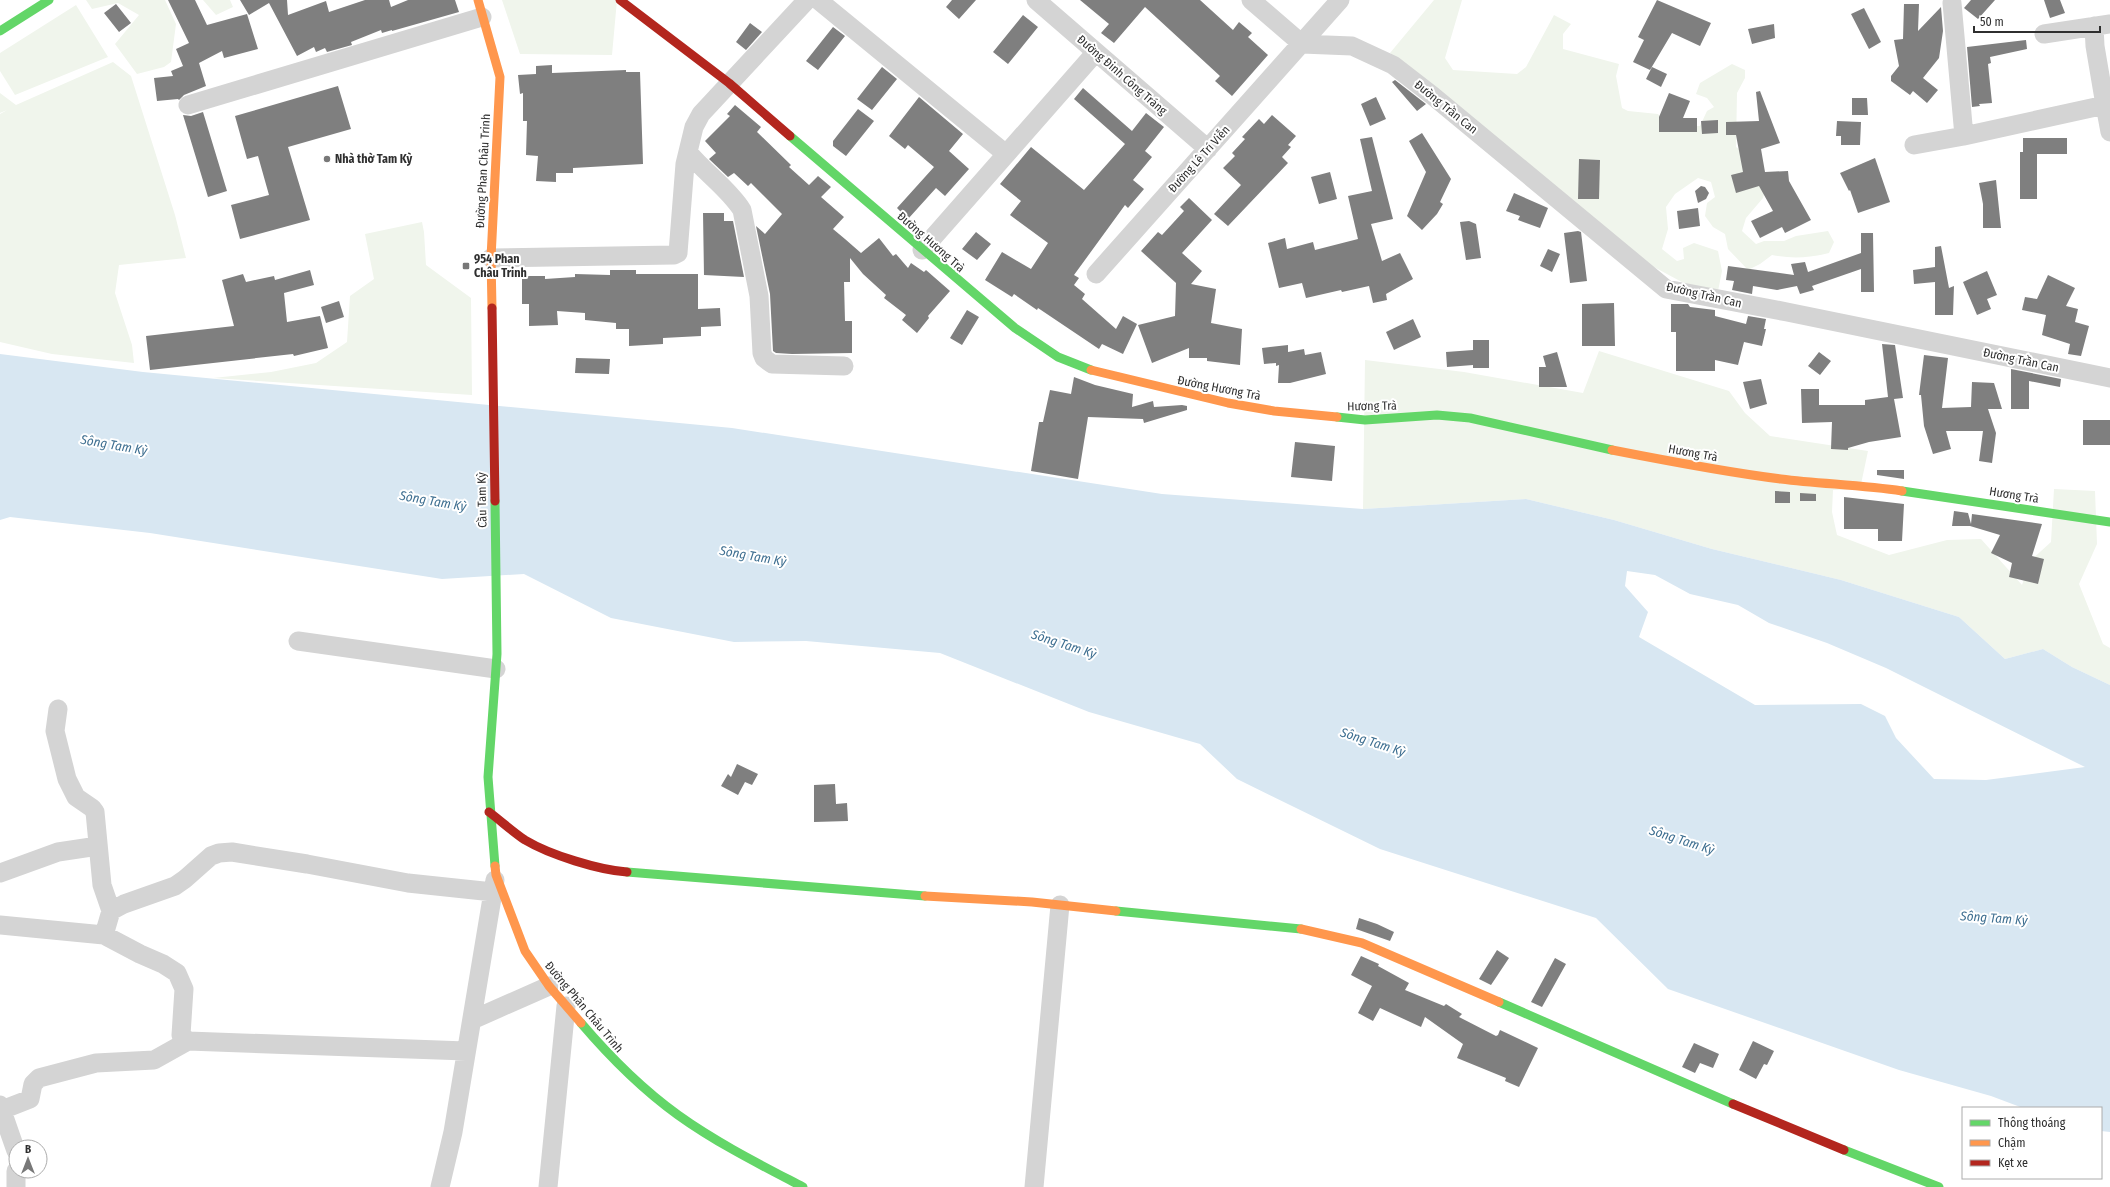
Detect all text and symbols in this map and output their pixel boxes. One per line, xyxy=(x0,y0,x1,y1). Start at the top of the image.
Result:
scale bar xyxy=(1974,8,2100,34)
text: 50 m xyxy=(1980,15,2004,29)
street label: Đường Đinh Công Tráng xyxy=(1074,32,1170,118)
street label: Đường Trần Can xyxy=(1412,77,1481,137)
street label: Đường Phan Châu Trinh xyxy=(473,113,493,229)
street label: Đường Lê Trí Viễn xyxy=(1165,122,1233,195)
place label: Nhà thờ Tam Kỳ xyxy=(335,152,413,166)
marker: Nhà thờ Tam Kỳ xyxy=(322,154,332,164)
street label: Đường Hương Trà xyxy=(894,209,968,275)
place label: 954 Phan Châu Trinh xyxy=(474,252,527,280)
marker: 954 Phan Châu Trinh xyxy=(461,261,471,271)
street label: Đường Trần Can xyxy=(1665,279,1743,310)
street label: Đường Trần Can xyxy=(1982,344,2060,375)
street label: Đường Hương Trà xyxy=(1176,373,1262,403)
street label: Hương Trà xyxy=(1347,399,1397,413)
water label: Sông Tam Kỳ xyxy=(79,432,150,458)
street label: Hương Trà xyxy=(1667,442,1719,464)
street label: Cầu Tam Kỳ xyxy=(474,472,489,528)
street label: Hương Trà xyxy=(1988,484,2040,506)
water label: Sông Tam Kỳ xyxy=(398,488,469,514)
water label: Sông Tam Kỳ xyxy=(718,543,789,569)
water label: Sông Tam Kỳ xyxy=(1029,626,1099,662)
water label: Sông Tam Kỳ xyxy=(1338,724,1408,760)
water label: Sông Tam Kỳ xyxy=(1647,822,1717,858)
water label: Sông Tam Kỳ xyxy=(1959,908,2029,928)
street label: Đường Phân Châu Trình xyxy=(542,959,626,1055)
legend xyxy=(1962,1107,2102,1179)
text: Thông thoáng xyxy=(1998,1116,2066,1130)
text: Chậm xyxy=(1998,1136,2025,1150)
north arrow xyxy=(8,1139,48,1179)
text: B xyxy=(25,1143,31,1156)
text: Kẹt xe xyxy=(1998,1156,2028,1170)

